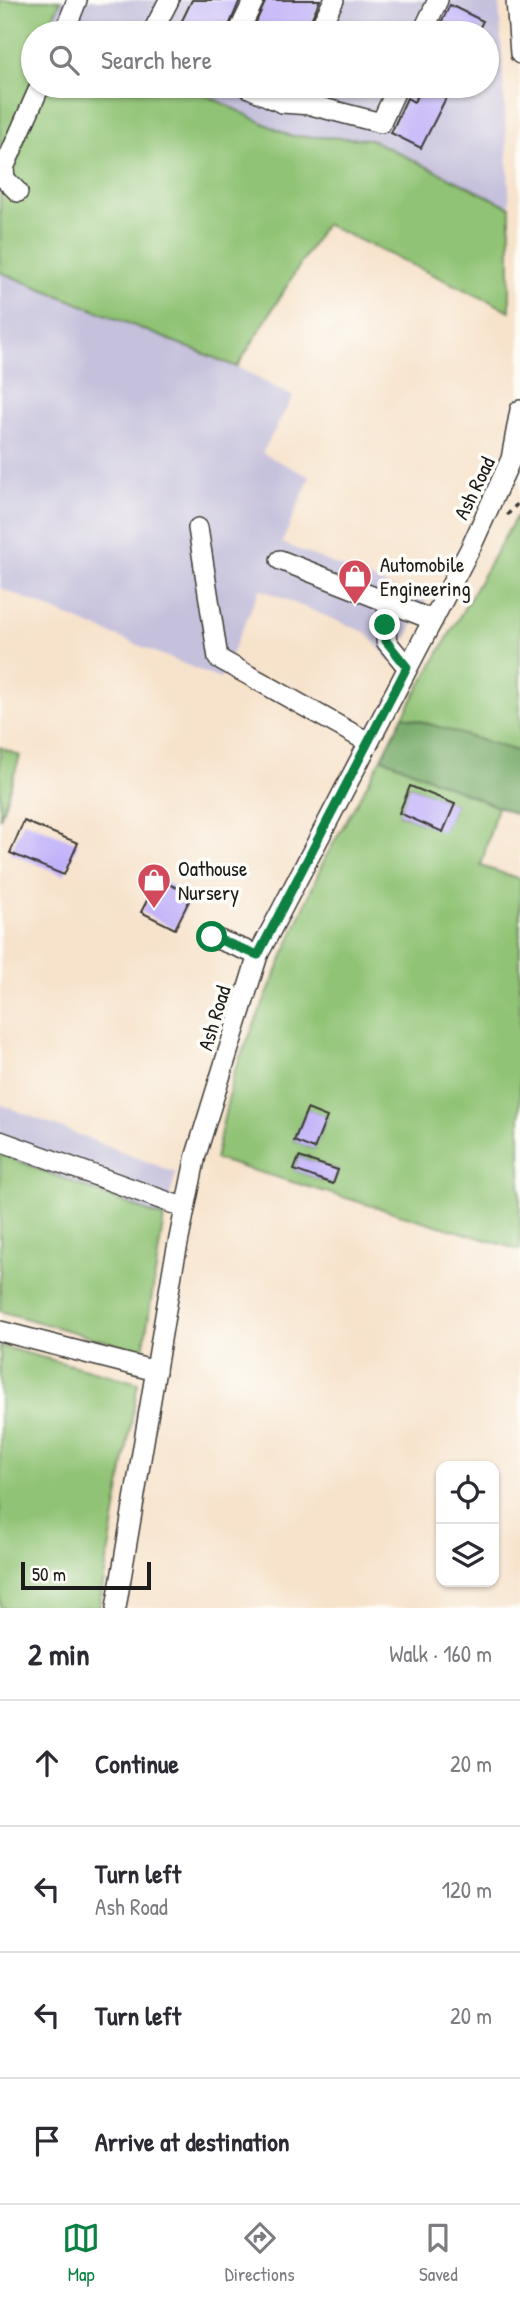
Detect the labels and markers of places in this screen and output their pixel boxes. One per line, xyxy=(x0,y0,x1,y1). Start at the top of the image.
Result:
place label: Automobile Engineering xyxy=(380,550,471,603)
shop icon: Automobile Engineering xyxy=(336,557,374,606)
place label: Oathouse Nursery xyxy=(178,854,247,907)
shop icon: Oathouse Nursery xyxy=(135,861,173,910)

